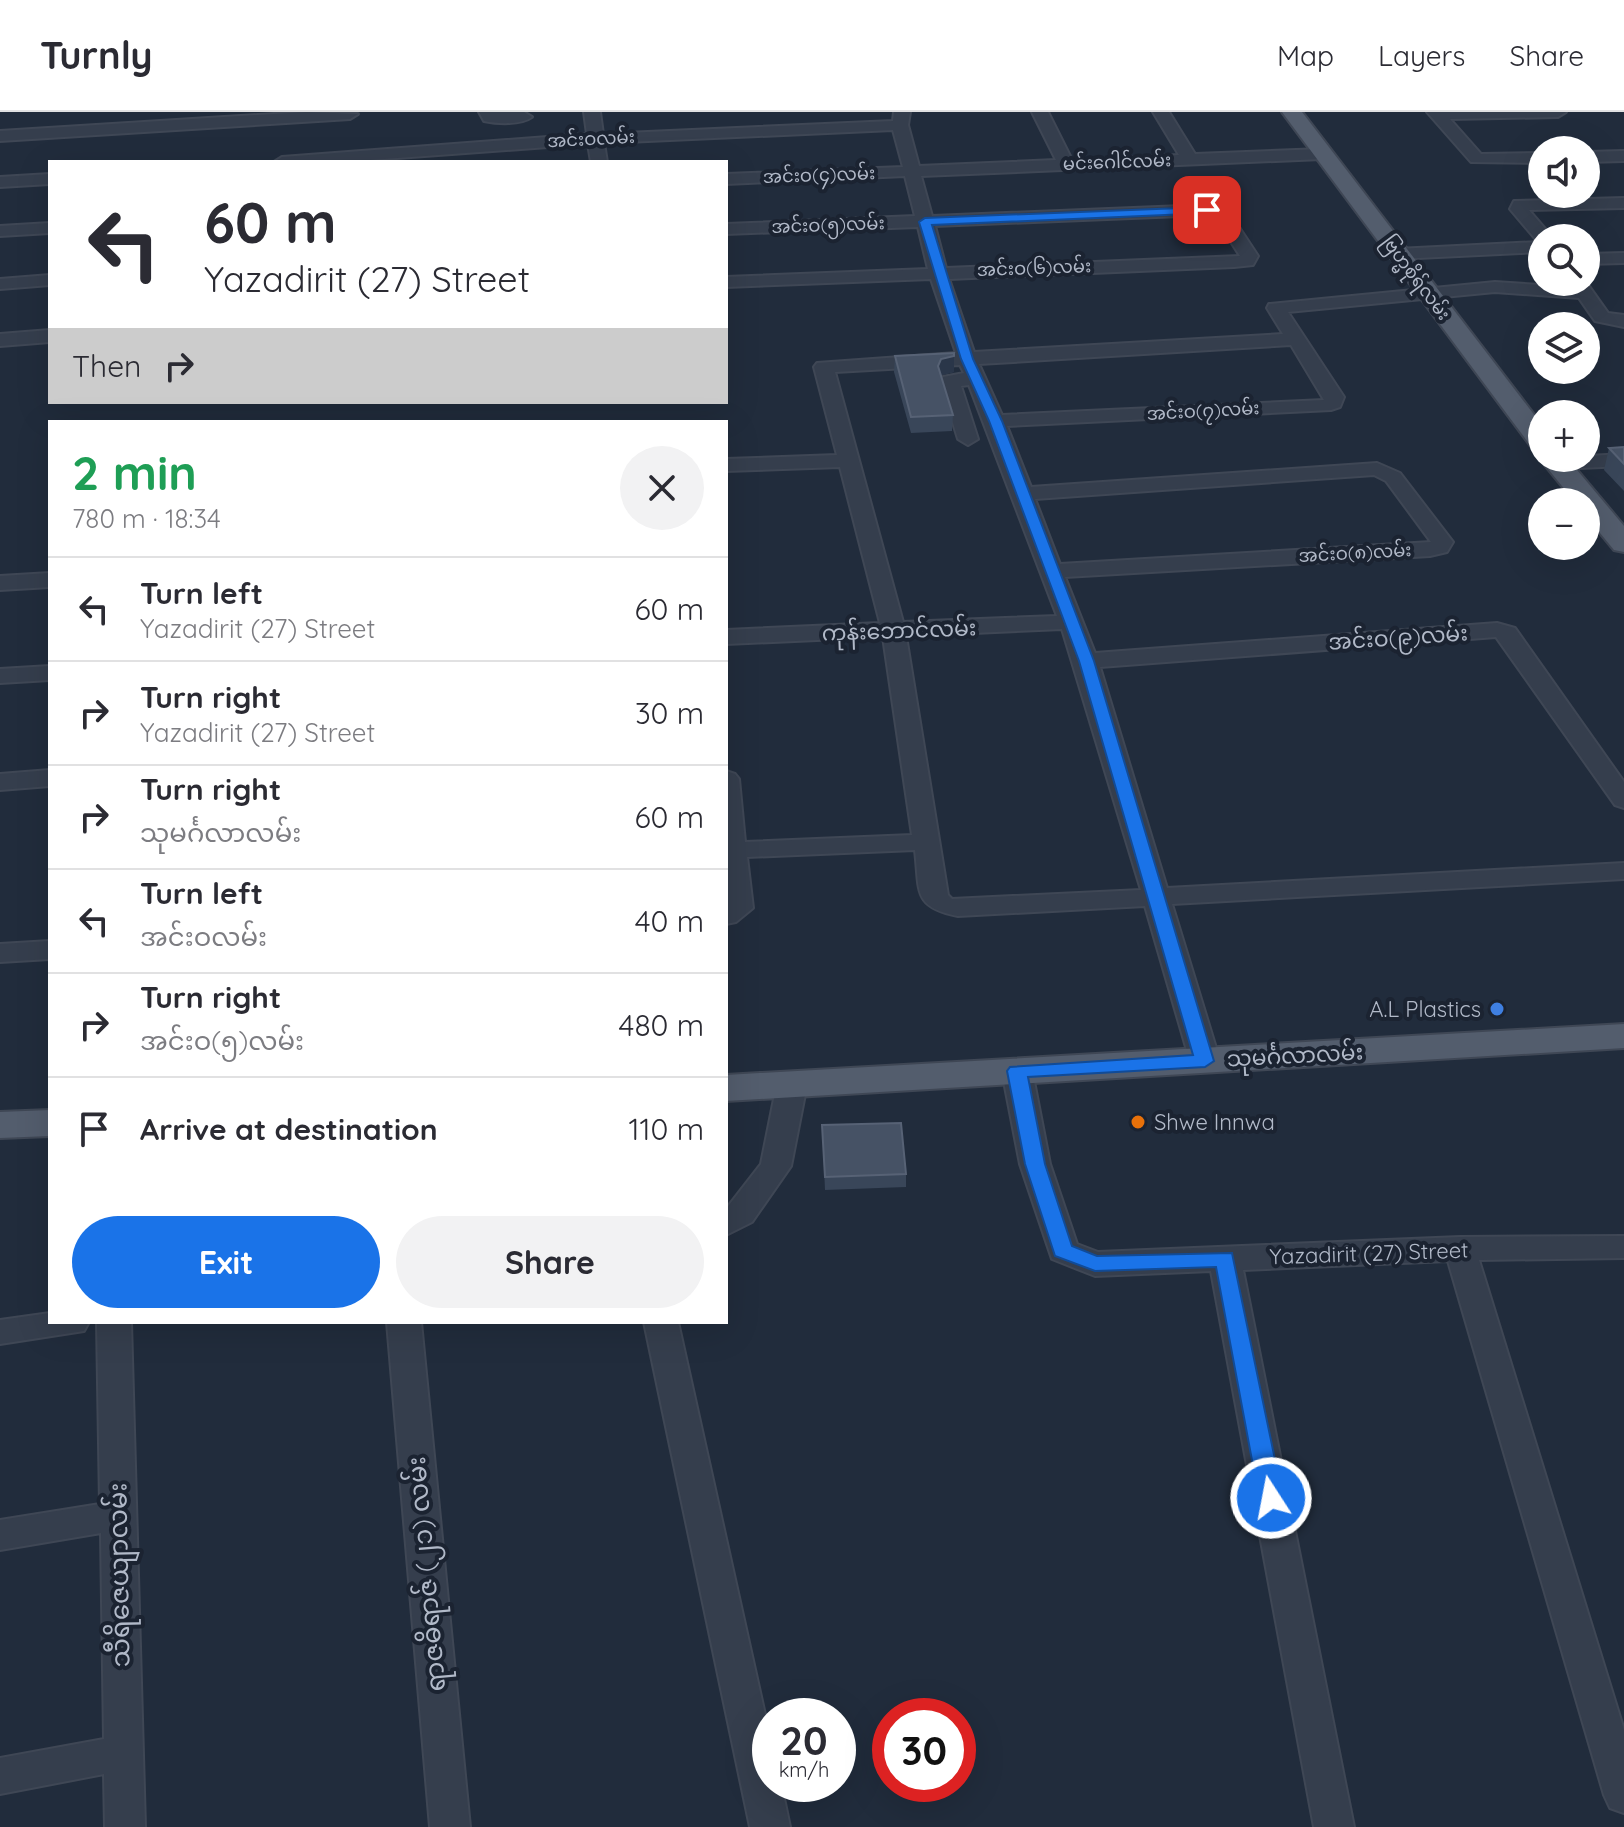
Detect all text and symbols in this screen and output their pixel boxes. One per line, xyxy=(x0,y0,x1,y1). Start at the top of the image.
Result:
text: Turnly xyxy=(40,31,153,79)
text: Map xyxy=(1277,38,1334,73)
text: Layers xyxy=(1378,38,1465,73)
text: Share xyxy=(1509,38,1584,73)
street label: အင်းဝလမ်း xyxy=(546,124,635,152)
map controls xyxy=(1528,136,1600,560)
button: sound xyxy=(1528,136,1600,208)
street label: မင်းဂေါင်လမ်း xyxy=(1062,147,1172,175)
street label: အင်းဝ(၄)လမ်း xyxy=(762,160,876,192)
pin xyxy=(1173,176,1241,244)
text: 60 m xyxy=(204,187,337,257)
icon: arrive xyxy=(1185,188,1229,232)
icon: left xyxy=(72,192,176,296)
street label: အင်းဝ(၅)လမ်း xyxy=(771,210,885,242)
button: search xyxy=(1528,224,1600,296)
street label: ဗြဟ္မစိုရ်လမ်း xyxy=(1374,230,1457,327)
street label: အင်းဝ(၆)လမ်း xyxy=(976,253,1092,281)
text: Yazadirit (27) Street xyxy=(204,256,530,301)
button: layers xyxy=(1528,312,1600,384)
icon: right xyxy=(157,344,201,388)
text: Then xyxy=(72,347,141,385)
street label: အင်းဝ(၇)လမ်း xyxy=(1146,395,1260,429)
button: + xyxy=(1528,400,1600,472)
text: 2 min xyxy=(72,442,197,502)
button: close xyxy=(620,446,704,530)
button: − xyxy=(1528,488,1600,560)
text: 780 m · 18:34 xyxy=(72,502,221,535)
street label: အင်းဝ(၈)လမ်း xyxy=(1298,537,1412,567)
text: Turn left xyxy=(140,574,263,612)
icon: left xyxy=(72,587,116,631)
text: 60 m xyxy=(634,590,704,628)
text: Yazadirit (27) Street xyxy=(140,612,375,645)
street label: ကုန်းဘောင်လမ်း xyxy=(821,612,977,651)
street label: အင်းဝ(၉)လမ်း xyxy=(1327,617,1469,660)
text: Turn right xyxy=(140,678,281,716)
icon: right xyxy=(72,691,116,735)
text: 30 m xyxy=(635,694,704,732)
text: Yazadirit (27) Street xyxy=(140,716,375,749)
text: Turn right xyxy=(140,770,281,808)
icon: right xyxy=(72,795,116,839)
text: 60 m xyxy=(634,798,704,836)
text: သုမင်္ဂလာလမ်း xyxy=(140,816,301,849)
text: Turn left xyxy=(140,874,263,912)
icon: left xyxy=(72,899,116,943)
text: 40 m xyxy=(635,902,704,940)
text: အင်းဝလမ်း xyxy=(140,920,267,953)
text: Turn right xyxy=(140,978,281,1016)
place label: A.L Plastics xyxy=(1369,995,1481,1023)
marker: A.L Plastics xyxy=(1488,1000,1506,1018)
icon: right xyxy=(72,1003,116,1047)
text: 480 m xyxy=(619,1006,704,1044)
text: အင်းဝ(၅)လမ်း xyxy=(140,1024,304,1057)
street label: သုမင်္ဂလာလမ်း xyxy=(1226,1036,1364,1077)
icon: arrive xyxy=(72,1107,116,1151)
place label: Shwe Innwa xyxy=(1154,1108,1275,1136)
text: Arrive at destination xyxy=(140,1110,438,1148)
text: 110 m xyxy=(628,1110,704,1148)
marker: Shwe Innwa xyxy=(1129,1113,1147,1131)
button: Exit xyxy=(72,1216,380,1308)
button: Share xyxy=(396,1216,704,1308)
street label: Yazadirit (27) Street xyxy=(1269,1236,1469,1270)
street label: ရာဇဓိရာဇ် (၂၁) လမ်း xyxy=(399,1455,457,1693)
position arrow xyxy=(1229,1456,1313,1540)
street label: သီရိဇေယျာလမ်း xyxy=(100,1482,142,1668)
speed limit sign: 30 xyxy=(872,1698,976,1802)
text: 20 xyxy=(780,1715,828,1765)
text: km/h xyxy=(779,1757,829,1782)

